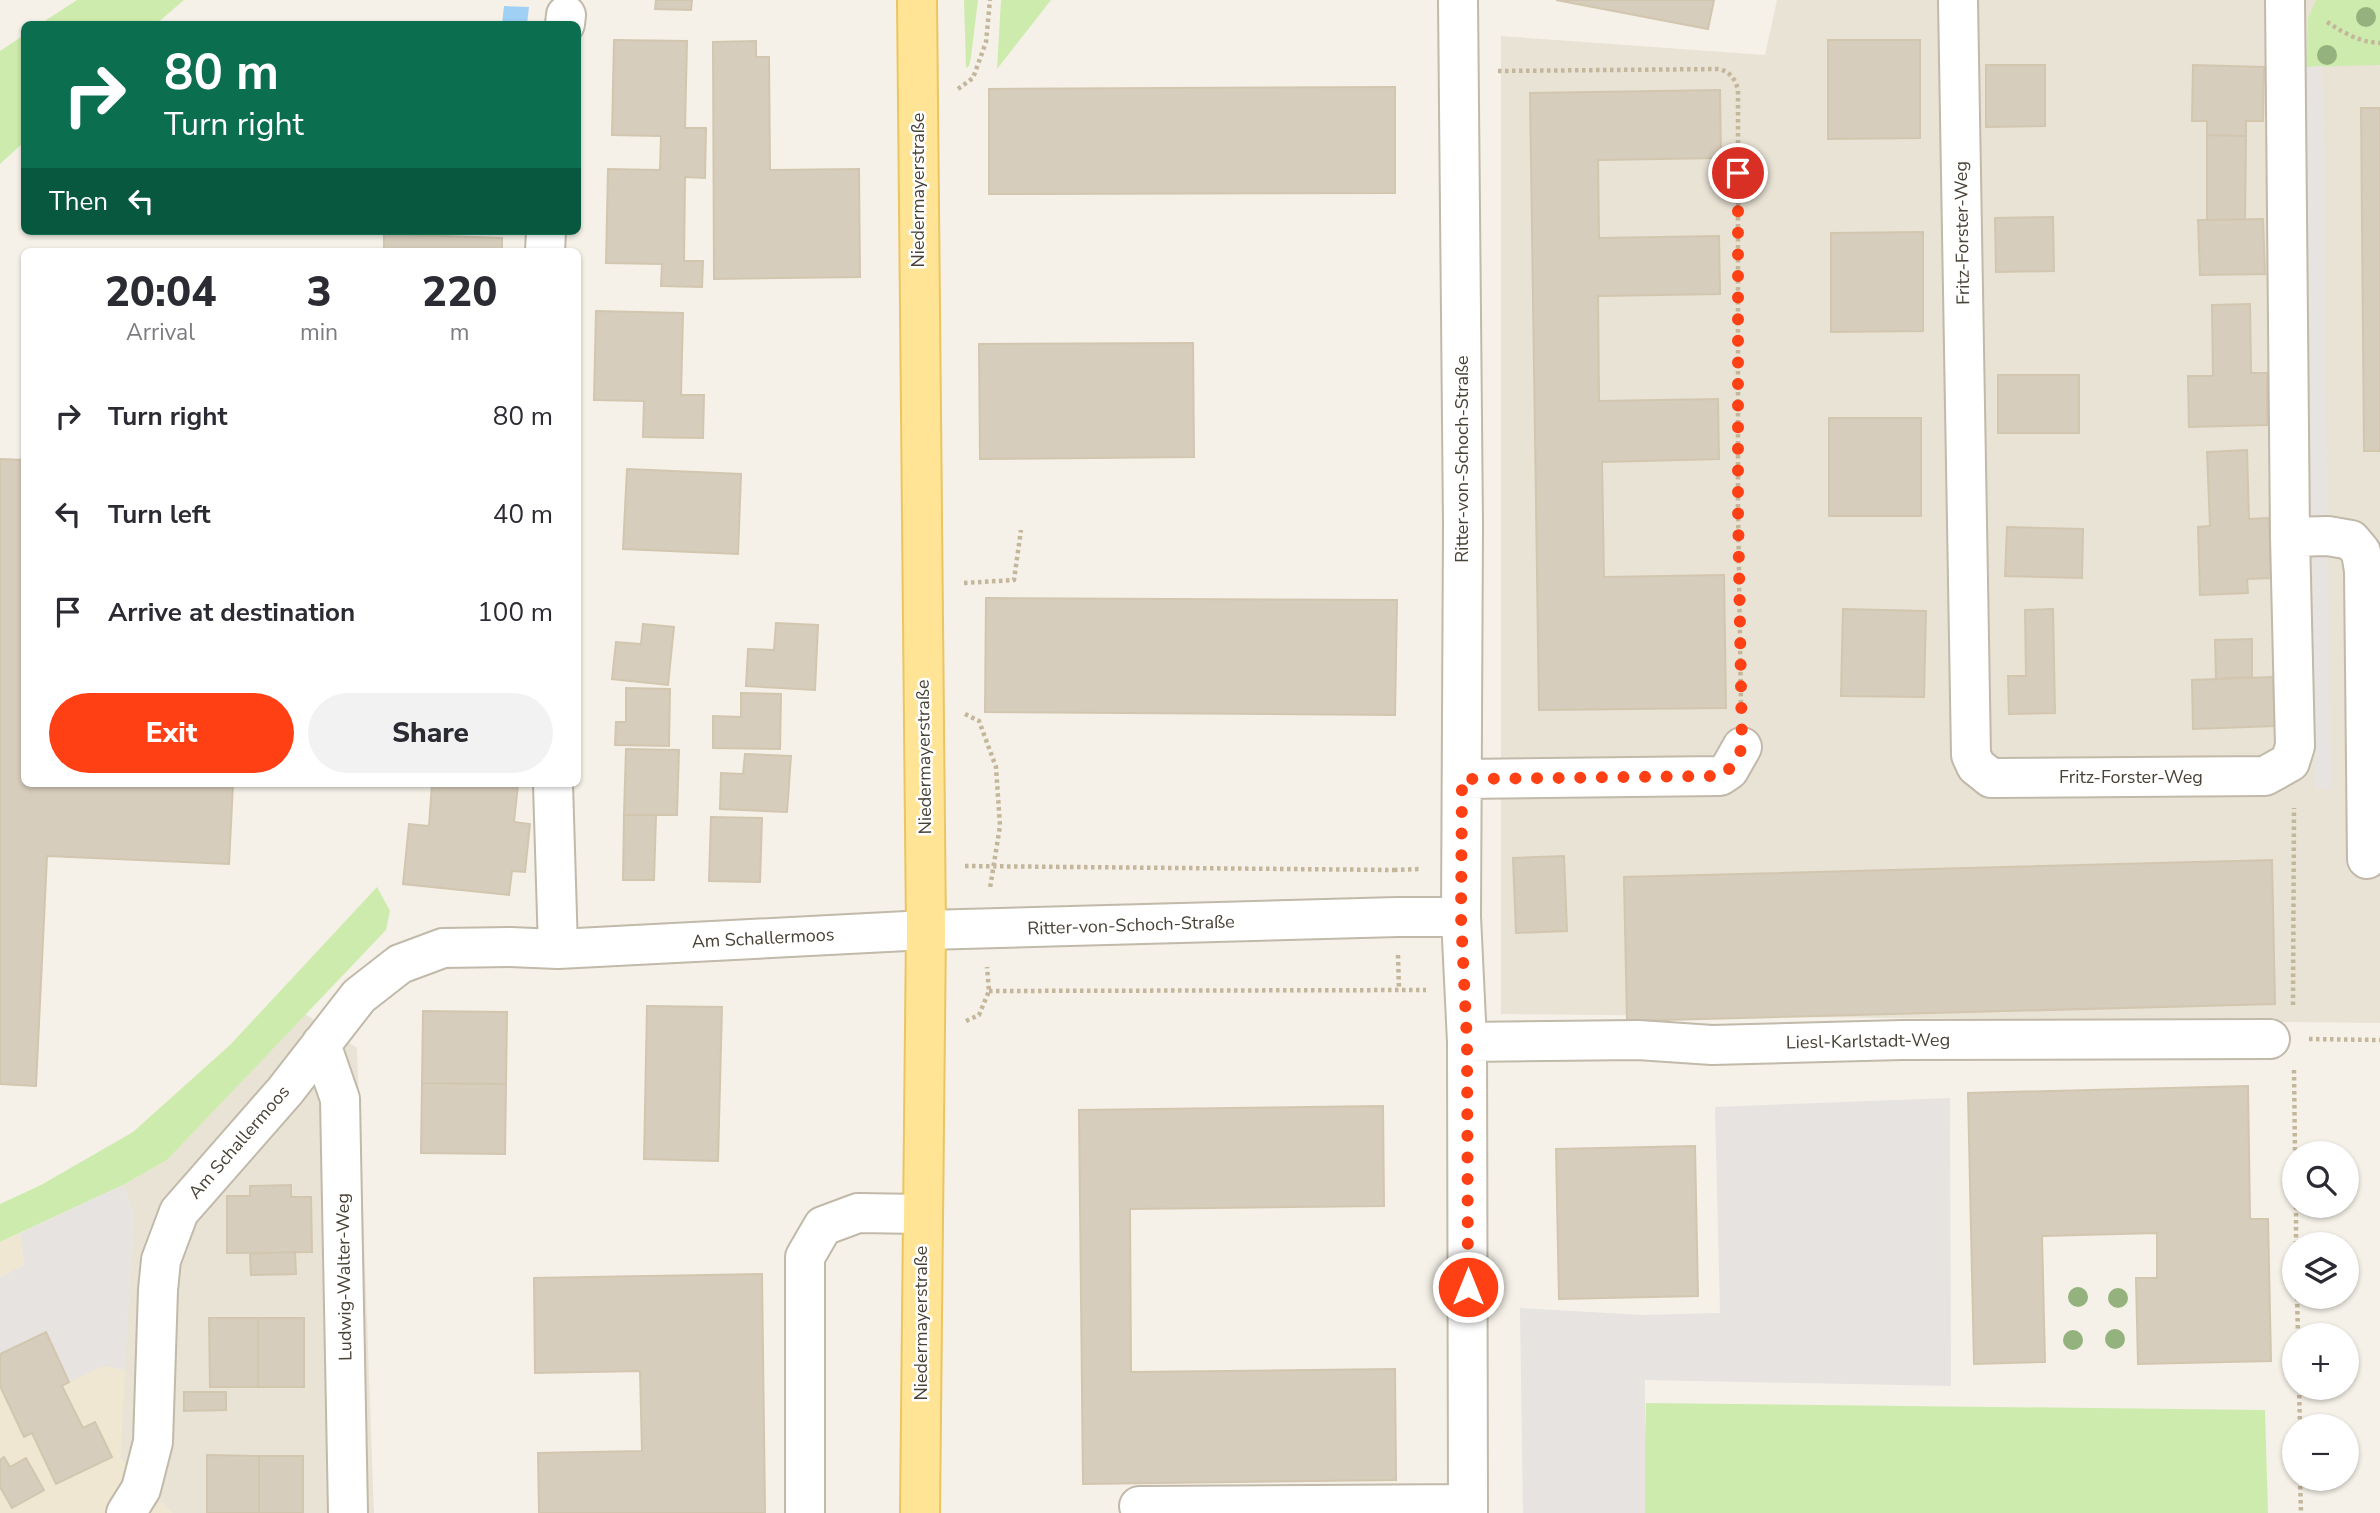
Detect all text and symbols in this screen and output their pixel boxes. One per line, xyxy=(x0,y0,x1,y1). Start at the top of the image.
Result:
text: 80 m xyxy=(164,39,279,106)
icon: right xyxy=(49,49,140,140)
text: Turn right xyxy=(164,103,304,146)
street label: Niedermayerstraße xyxy=(906,113,930,267)
pin xyxy=(1708,143,1768,203)
icon: arrive xyxy=(1719,154,1757,192)
street label: Fritz-Forster-Weg xyxy=(1949,161,1975,305)
icon: left xyxy=(122,182,160,220)
text: Then xyxy=(49,184,108,219)
text: 20:04 xyxy=(105,264,216,321)
text: 3 xyxy=(306,264,332,321)
text: 220 xyxy=(422,264,497,321)
text: Arrival xyxy=(126,317,195,348)
text: min xyxy=(300,317,338,348)
text: m xyxy=(450,317,469,348)
street label: Ritter-von-Schoch-Straße xyxy=(1450,355,1474,563)
icon: right xyxy=(49,397,87,435)
text: Turn right xyxy=(108,399,227,434)
text: 80 m xyxy=(493,399,553,434)
icon: left xyxy=(49,495,87,533)
text: Turn left xyxy=(108,497,211,532)
text: 40 m xyxy=(493,497,553,532)
icon: arrive xyxy=(49,593,87,631)
text: Arrive at destination xyxy=(108,595,355,630)
text: 100 m xyxy=(477,595,553,630)
street label: Niedermayerstraße xyxy=(911,679,937,835)
button: Exit xyxy=(49,693,294,773)
button: Share xyxy=(308,693,553,773)
street label: Fritz-Forster-Weg xyxy=(2059,765,2203,789)
street label: Ritter-von-Schoch-Straße xyxy=(1027,909,1235,941)
street label: Am Schallermoos xyxy=(691,922,835,954)
street label: Liesl-Karlstadt-Weg xyxy=(1786,1028,1950,1054)
street label: Am Schallermoos xyxy=(183,1080,295,1204)
map controls xyxy=(2282,1141,2359,1491)
button: search xyxy=(2282,1141,2359,1218)
street label: Ludwig-Walter-Weg xyxy=(331,1193,357,1361)
button: layers xyxy=(2282,1232,2359,1309)
street label: Niedermayerstraße xyxy=(909,1246,933,1400)
position arrow xyxy=(1431,1250,1505,1324)
button: + xyxy=(2282,1323,2359,1400)
button: − xyxy=(2282,1414,2359,1491)

